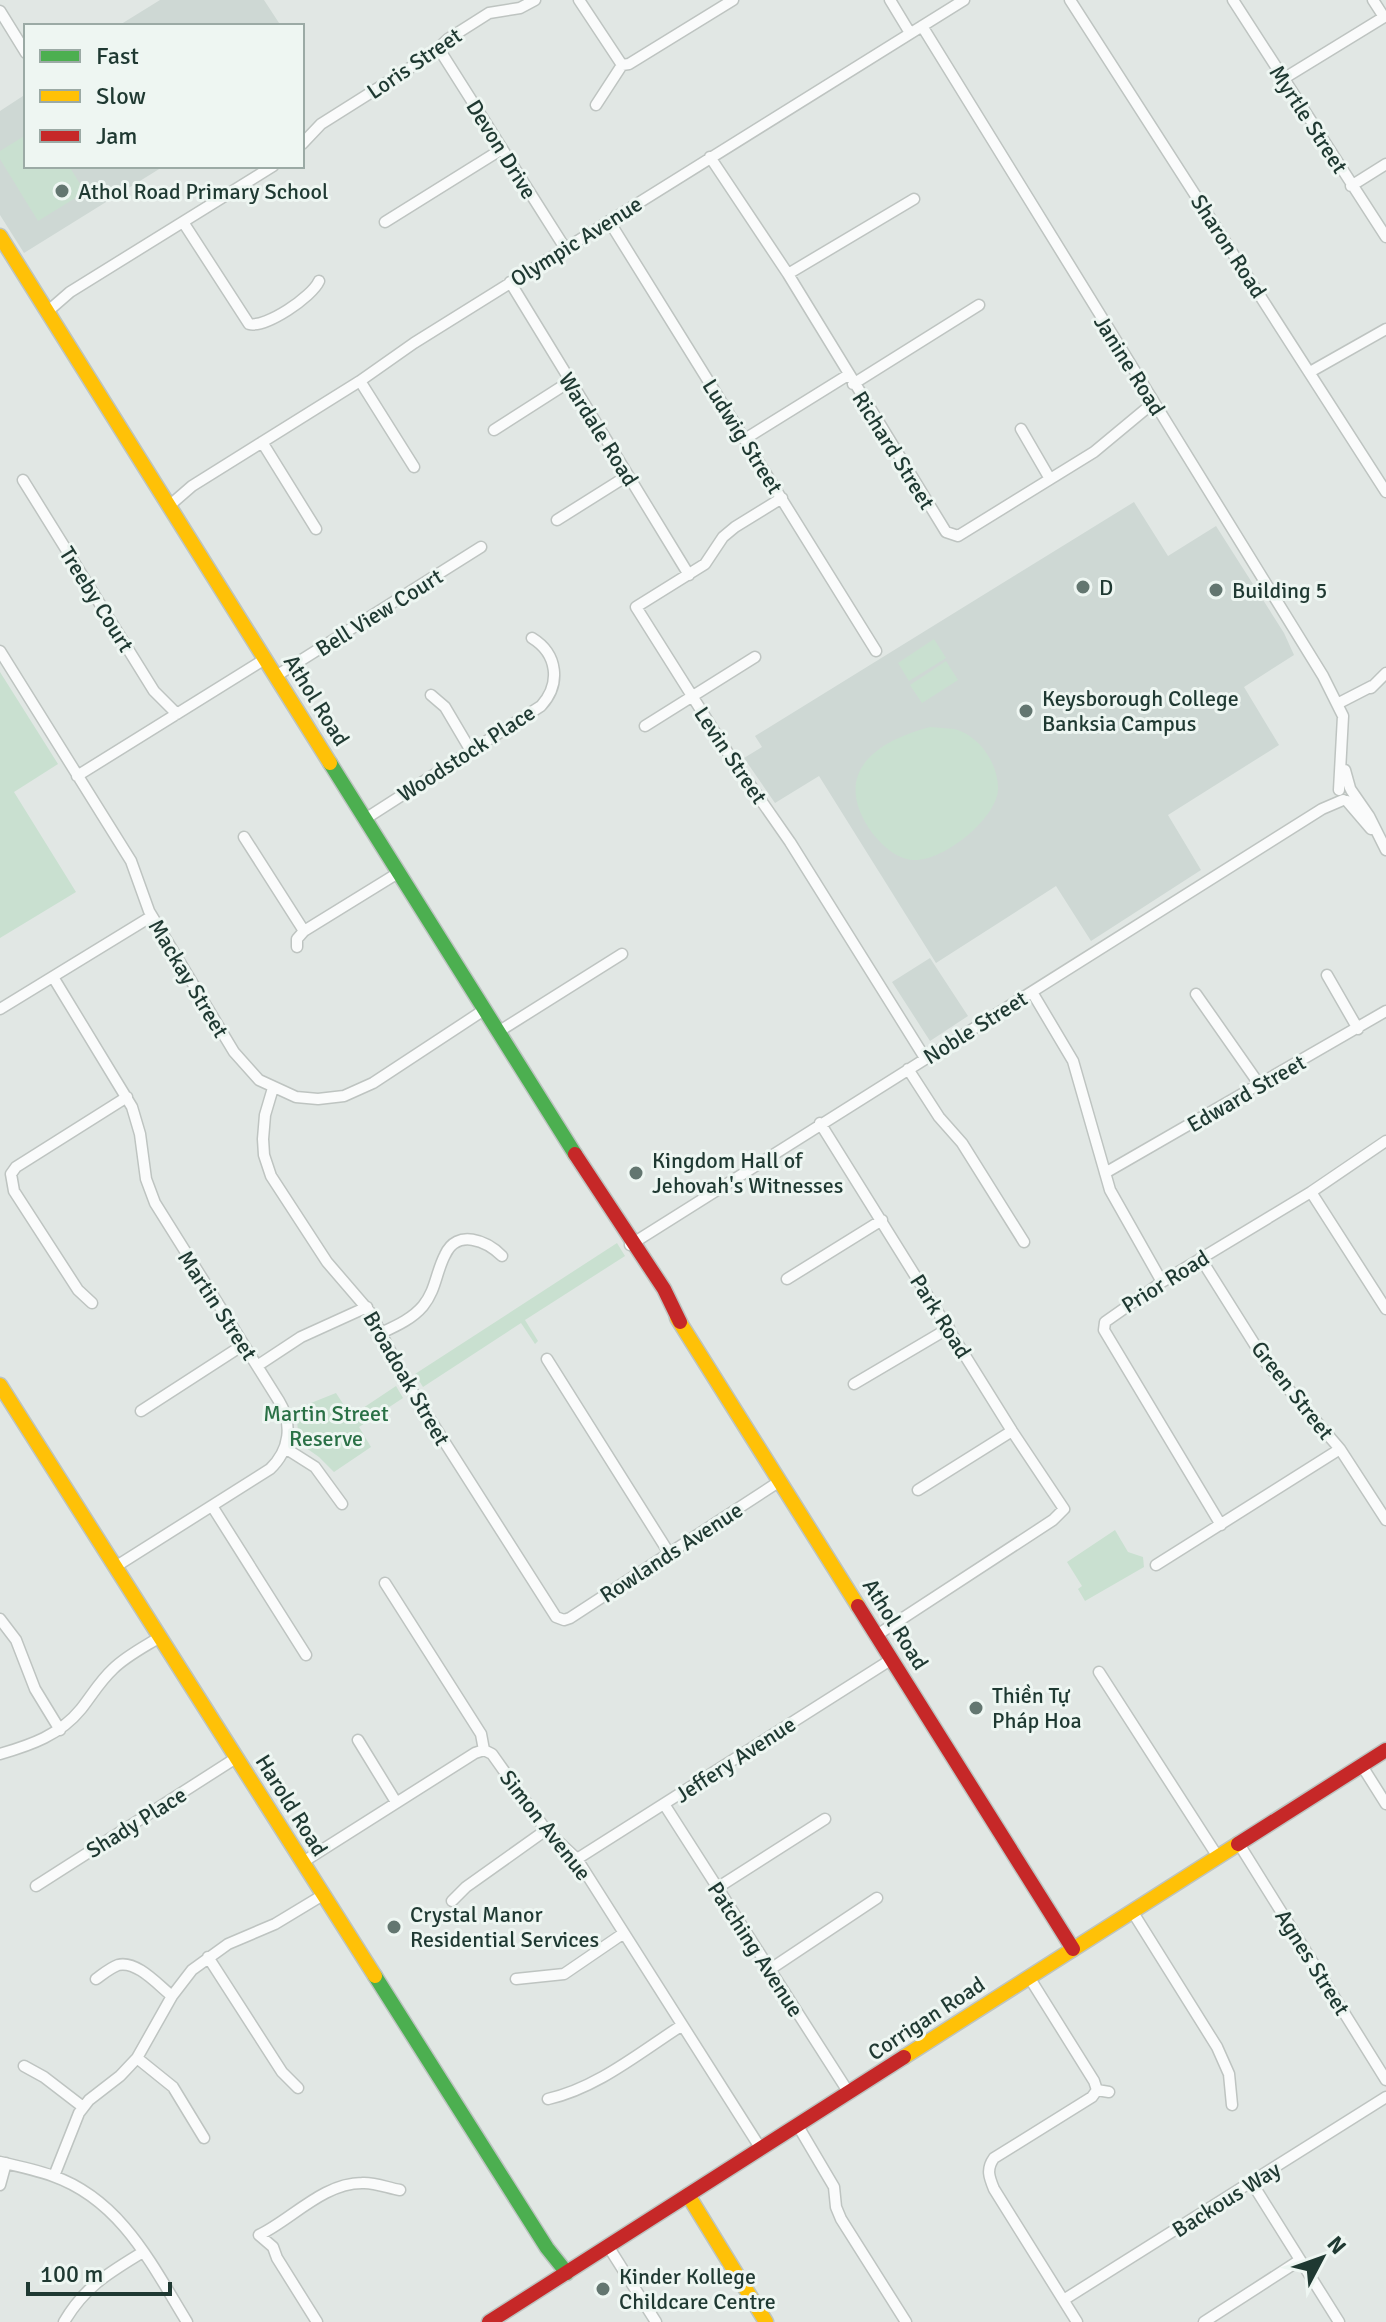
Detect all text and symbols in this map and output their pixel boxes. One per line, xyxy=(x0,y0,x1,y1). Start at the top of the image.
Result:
street label: Loris Street xyxy=(362,22,467,105)
legend xyxy=(24,24,304,168)
text: Fast xyxy=(96,41,139,71)
street label: Myrtle Street xyxy=(1264,60,1354,179)
text: Slow xyxy=(96,81,146,111)
street label: Devon Drive xyxy=(460,95,543,204)
text: Jam xyxy=(96,121,137,151)
place label: Athol Road Primary School xyxy=(78,178,328,205)
marker: Athol Road Primary School xyxy=(53,182,71,200)
street label: Sharon Road xyxy=(1185,189,1272,303)
street label: Olympic Avenue xyxy=(505,190,647,293)
street label: Janine Road xyxy=(1088,310,1171,420)
street label: Wardale Road xyxy=(553,367,644,491)
street label: Ludwig Street xyxy=(697,374,789,499)
street label: Richard Street xyxy=(847,386,941,515)
street label: Treeby Court xyxy=(54,542,140,657)
street label: Bell View Court xyxy=(311,562,448,662)
place label: D xyxy=(1099,574,1113,601)
place label: Building 5 xyxy=(1232,577,1327,604)
marker: D xyxy=(1074,578,1092,596)
marker: Building 5 xyxy=(1207,581,1225,599)
street label: Athol Road xyxy=(278,650,355,751)
place label: Keysborough College Banksia Campus xyxy=(1042,685,1239,737)
street label: Woodstock Place xyxy=(392,699,540,808)
street label: Levin Street xyxy=(688,701,773,809)
marker: Keysborough College Banksia Campus xyxy=(1017,702,1035,720)
street label: Mackay Street xyxy=(143,914,235,1043)
street label: Noble Street xyxy=(918,985,1032,1070)
street label: Edward Street xyxy=(1182,1048,1311,1138)
place label: Kingdom Hall of Jehovah's Witnesses xyxy=(652,1147,843,1199)
marker: Kingdom Hall of Jehovah's Witnesses xyxy=(627,1164,645,1182)
street label: Prior Road xyxy=(1117,1244,1214,1319)
street label: Martin Street xyxy=(172,1245,263,1365)
street label: Park Road xyxy=(904,1269,977,1363)
street label: Broadoak Street xyxy=(357,1306,456,1450)
street label: Green Street xyxy=(1246,1335,1340,1445)
park label: Martin Street Reserve xyxy=(263,1400,389,1452)
street label: Rowlands Avenue xyxy=(595,1496,748,1609)
street label: Athol Road xyxy=(857,1574,934,1675)
place label: Thiền Tự Pháp Hoa xyxy=(992,1682,1082,1734)
marker: Thiền Tự Pháp Hoa xyxy=(967,1699,985,1717)
street label: Jeffery Avenue xyxy=(670,1710,801,1808)
street label: Harold Road xyxy=(250,1749,334,1861)
street label: Simon Avenue xyxy=(494,1765,597,1886)
street label: Shady Place xyxy=(81,1781,191,1864)
street label: Patching Avenue xyxy=(702,1876,809,2022)
place label: Crystal Manor Residential Services xyxy=(410,1901,599,1953)
street label: Agnes Street xyxy=(1269,1904,1356,2020)
marker: Crystal Manor Residential Services xyxy=(385,1918,403,1936)
street label: Corrigan Road xyxy=(863,1971,990,2066)
street label: Backous Way xyxy=(1167,2155,1286,2243)
north arrow xyxy=(1282,2218,1362,2298)
text: N xyxy=(1322,2231,1352,2260)
scale bar xyxy=(28,2246,170,2296)
text: 100 m xyxy=(40,2259,103,2289)
place label: Kinder Kollege Childcare Centre xyxy=(619,2263,776,2315)
marker: Kinder Kollege Childcare Centre xyxy=(594,2280,612,2298)

